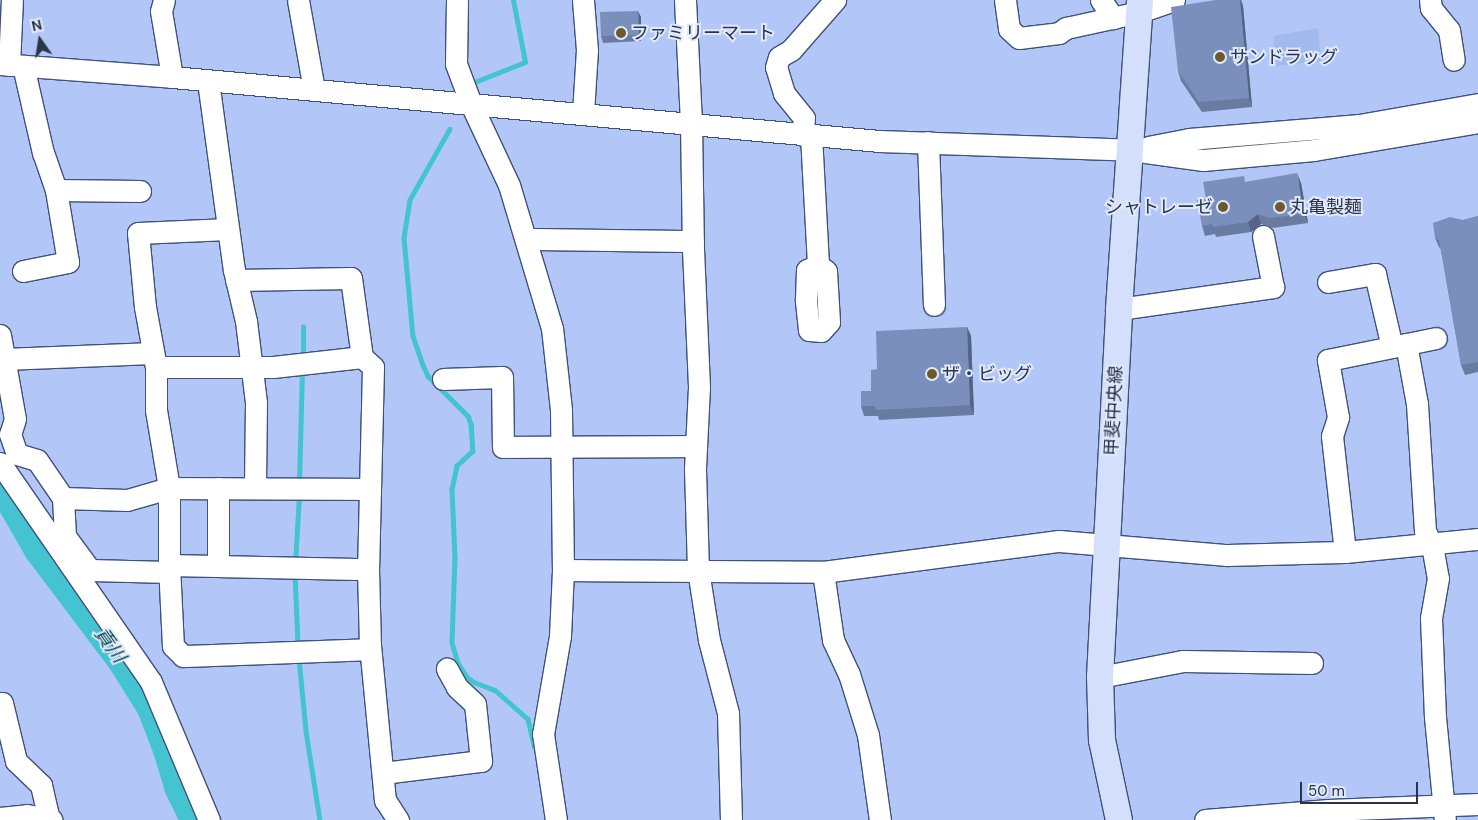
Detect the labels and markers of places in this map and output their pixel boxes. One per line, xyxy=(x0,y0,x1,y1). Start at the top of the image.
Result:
place label: ファミリーマート xyxy=(631,22,775,44)
marker: ファミリーマート xyxy=(615,27,627,39)
place label: サンドラッグ xyxy=(1230,46,1338,68)
marker: サンドラッグ xyxy=(1214,51,1226,63)
place label: シャトレーゼ xyxy=(1105,196,1213,218)
place label: 丸亀製麺 xyxy=(1290,196,1362,218)
marker: シャトレーゼ xyxy=(1217,201,1229,213)
marker: 丸亀製麺 xyxy=(1274,201,1286,213)
place label: ザ・ビッグ xyxy=(942,363,1032,385)
marker: ザ・ビッグ xyxy=(926,368,938,380)

